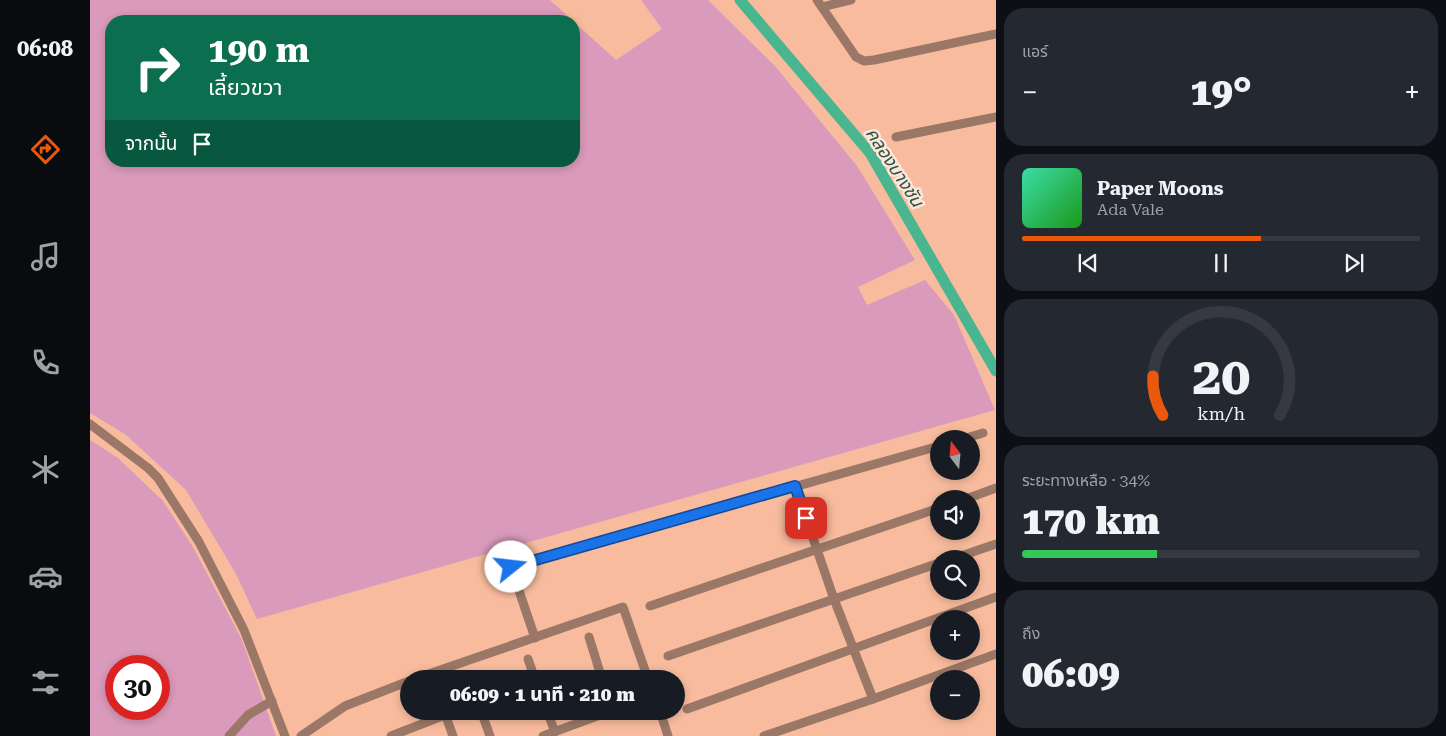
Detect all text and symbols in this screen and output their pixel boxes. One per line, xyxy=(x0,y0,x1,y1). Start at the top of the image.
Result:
text: 190 m xyxy=(208,30,309,71)
icon: right xyxy=(125,35,190,100)
text: 06:08 xyxy=(17,36,73,61)
text: แอร์ xyxy=(1022,42,1048,61)
text: 19° xyxy=(1190,70,1252,114)
text: เลี้ยวขวา xyxy=(208,75,283,100)
text: − xyxy=(1022,76,1038,109)
text: + xyxy=(1404,76,1420,109)
water label: คลองบางชัน xyxy=(862,123,929,211)
icon: arrive xyxy=(188,130,216,158)
icon: directions xyxy=(28,132,63,167)
text: จากนั้น xyxy=(125,132,178,155)
text: Paper Moons xyxy=(1097,177,1224,200)
text: Ada Vale xyxy=(1097,200,1164,219)
icon: music xyxy=(28,239,63,274)
icon: previous xyxy=(1074,249,1102,277)
icon: pause xyxy=(1207,249,1235,277)
icon: next xyxy=(1340,249,1368,277)
icon: phone xyxy=(28,345,63,380)
text: 20 xyxy=(1192,346,1250,407)
text: km/h xyxy=(1197,403,1245,424)
north arrow xyxy=(930,430,980,480)
map controls xyxy=(930,430,980,720)
icon: climate xyxy=(28,452,63,487)
text: ระยะทางเหลือ · 34% xyxy=(1022,471,1150,490)
button: sound xyxy=(930,490,980,540)
pin xyxy=(785,497,827,539)
text: 170 km xyxy=(1022,499,1160,543)
icon: arrive xyxy=(792,504,820,532)
position arrow xyxy=(484,540,536,592)
button: search xyxy=(930,550,980,600)
icon: car xyxy=(28,559,63,594)
button: + xyxy=(930,610,980,660)
text: ถึง xyxy=(1022,624,1040,643)
text: 06:09 xyxy=(1022,652,1120,696)
speed limit sign: 30 xyxy=(105,655,170,720)
icon: filters xyxy=(28,665,63,700)
button: − xyxy=(930,670,980,720)
text: 06:09 · 1 นาที · 210 m xyxy=(450,683,635,706)

